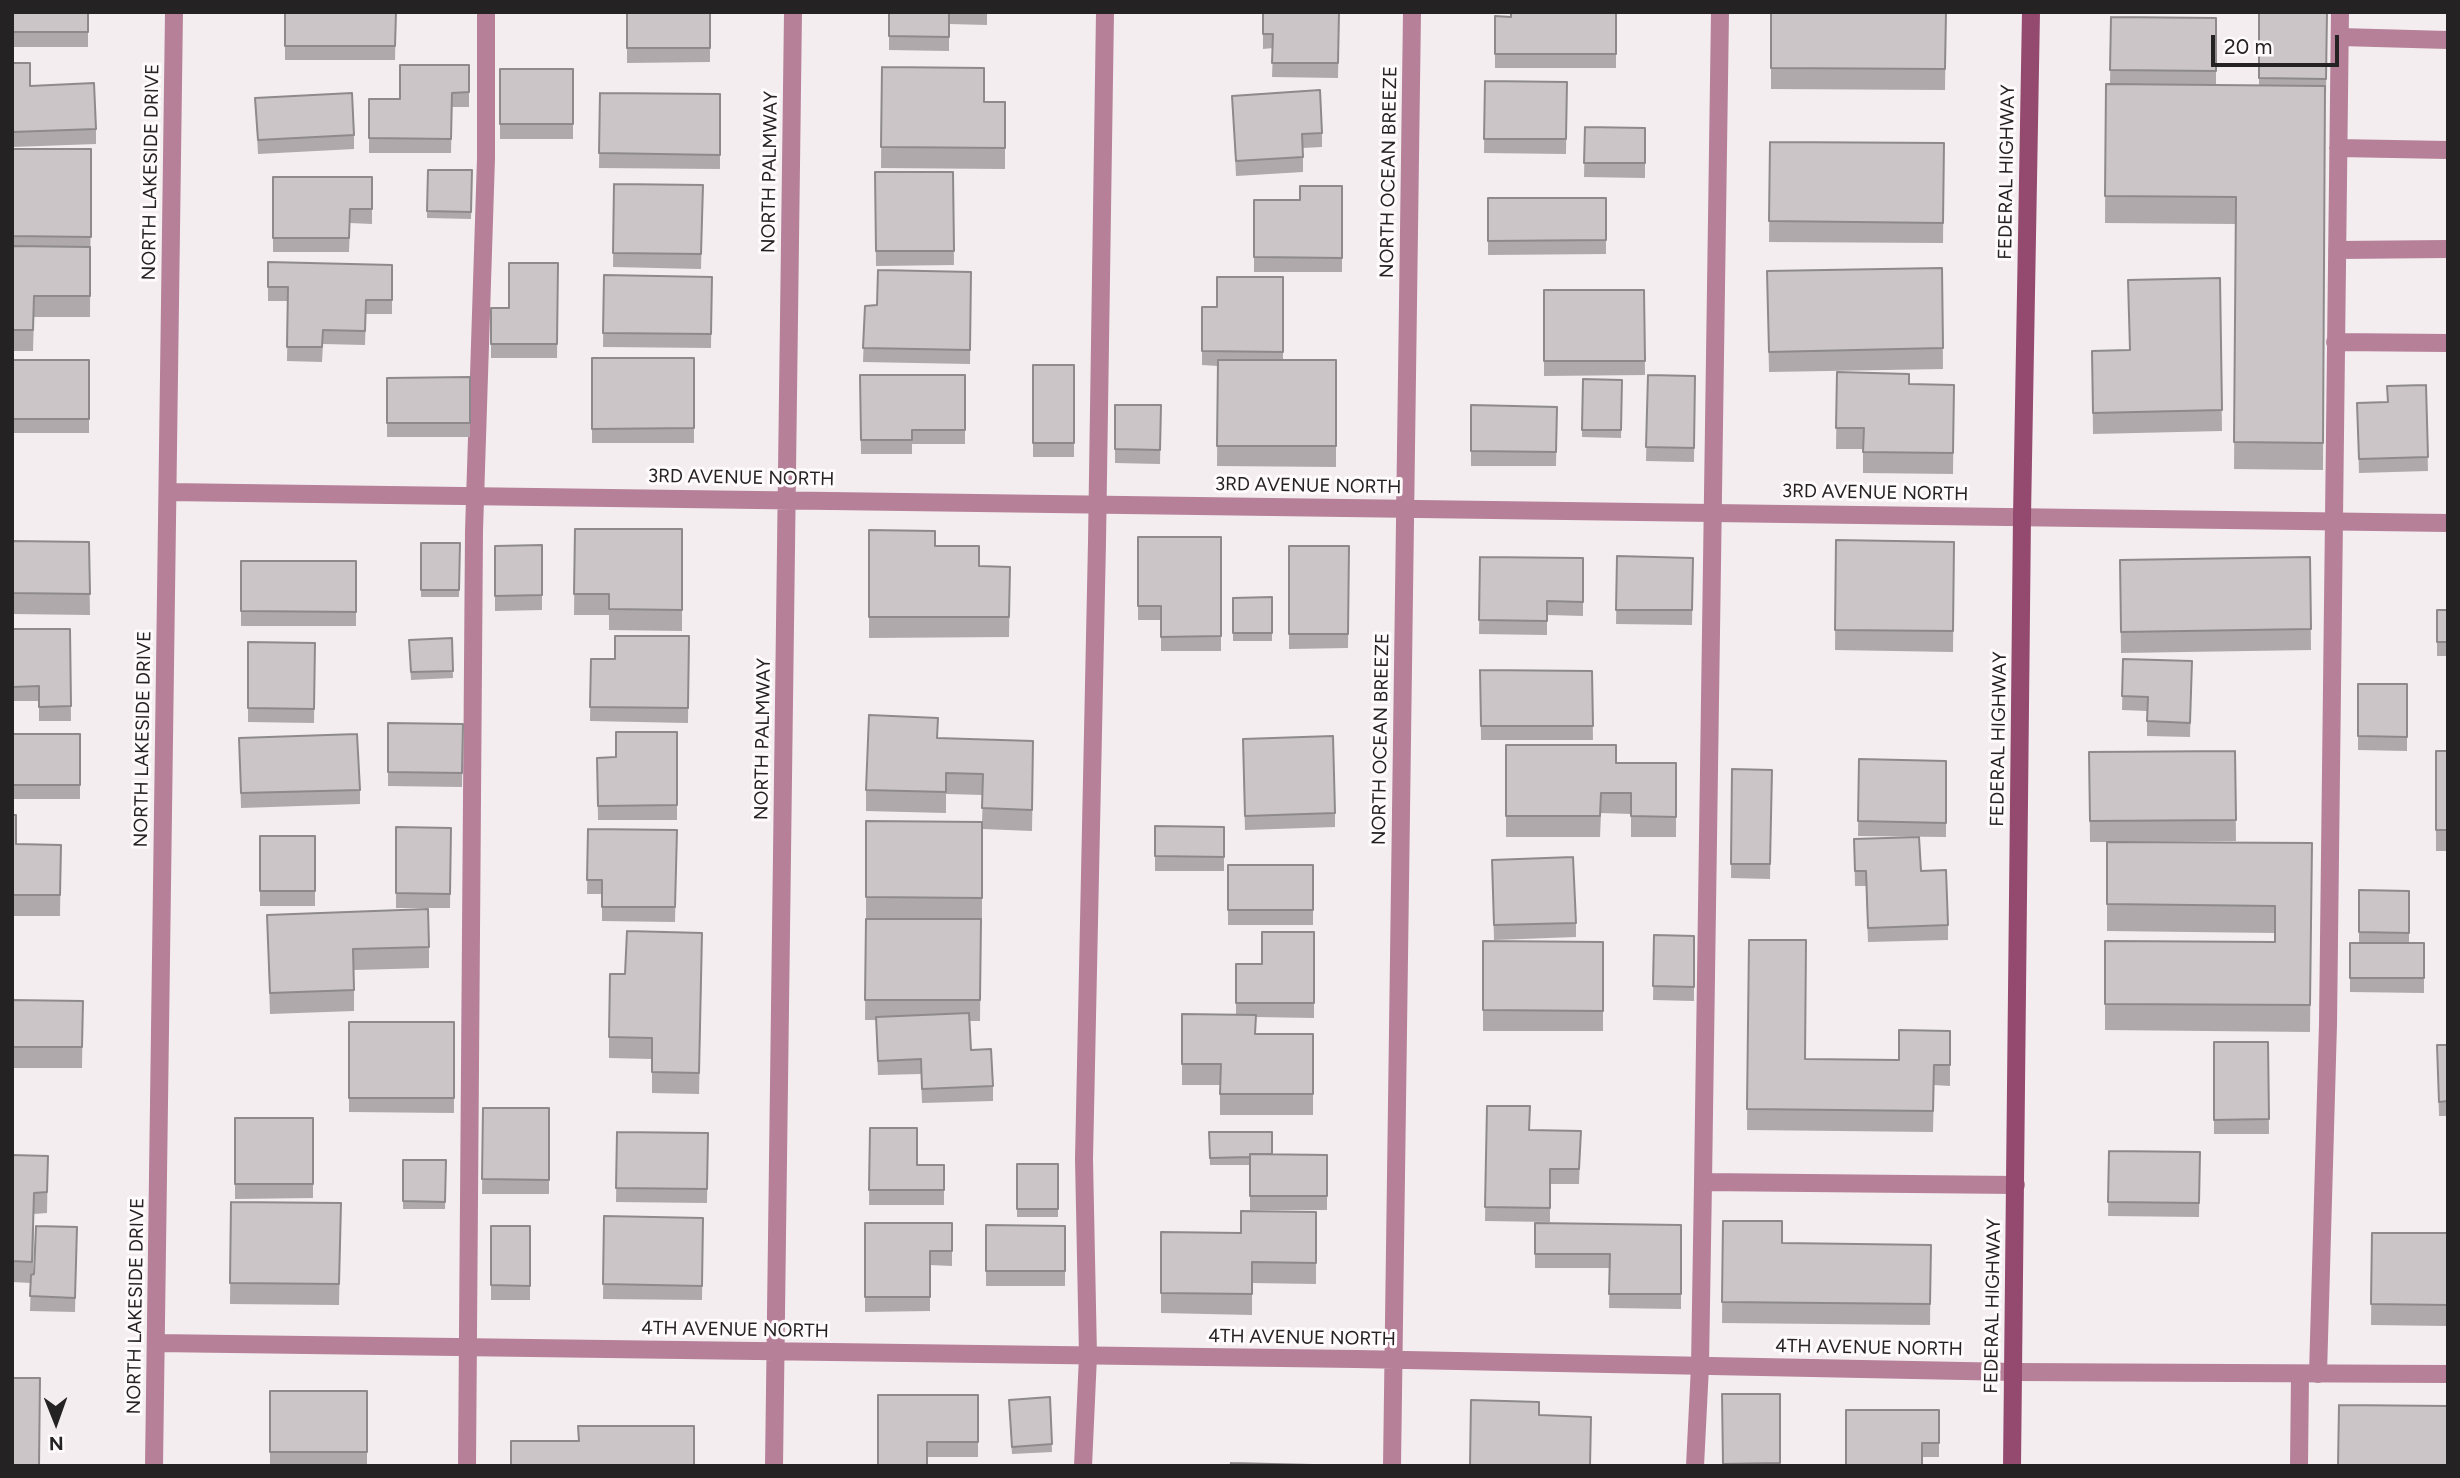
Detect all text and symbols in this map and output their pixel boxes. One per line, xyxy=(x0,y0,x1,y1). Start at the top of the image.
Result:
scale bar xyxy=(2215,21,2343,65)
text: 20 m xyxy=(2224,34,2272,59)
street label: NORTH LAKESIDE DRIVE xyxy=(138,63,164,281)
street label: NORTH OCEAN BREEZE xyxy=(1376,66,1402,278)
street label: FEDERAL HIGHWAY xyxy=(1994,84,2020,260)
street label: NORTH PALMWAY xyxy=(757,91,783,253)
street label: 3RD AVENUE NORTH xyxy=(648,465,834,491)
street label: 3RD AVENUE NORTH xyxy=(1215,473,1401,499)
street label: 3RD AVENUE NORTH xyxy=(1782,480,1968,506)
street label: NORTH LAKESIDE DRIVE xyxy=(130,630,156,848)
street label: NORTH OCEAN BREEZE xyxy=(1368,633,1394,845)
street label: FEDERAL HIGHWAY xyxy=(1986,651,2012,827)
street label: NORTH PALMWAY xyxy=(750,658,776,820)
street label: NORTH LAKESIDE DRIVE xyxy=(123,1197,149,1415)
street label: FEDERAL HIGHWAY xyxy=(1980,1218,2006,1394)
street label: 4TH AVENUE NORTH xyxy=(641,1317,829,1343)
street label: 4TH AVENUE NORTH xyxy=(1208,1325,1396,1351)
street label: 4TH AVENUE NORTH xyxy=(1775,1335,1963,1361)
north arrow xyxy=(21,1387,91,1457)
text: N xyxy=(49,1432,64,1455)

